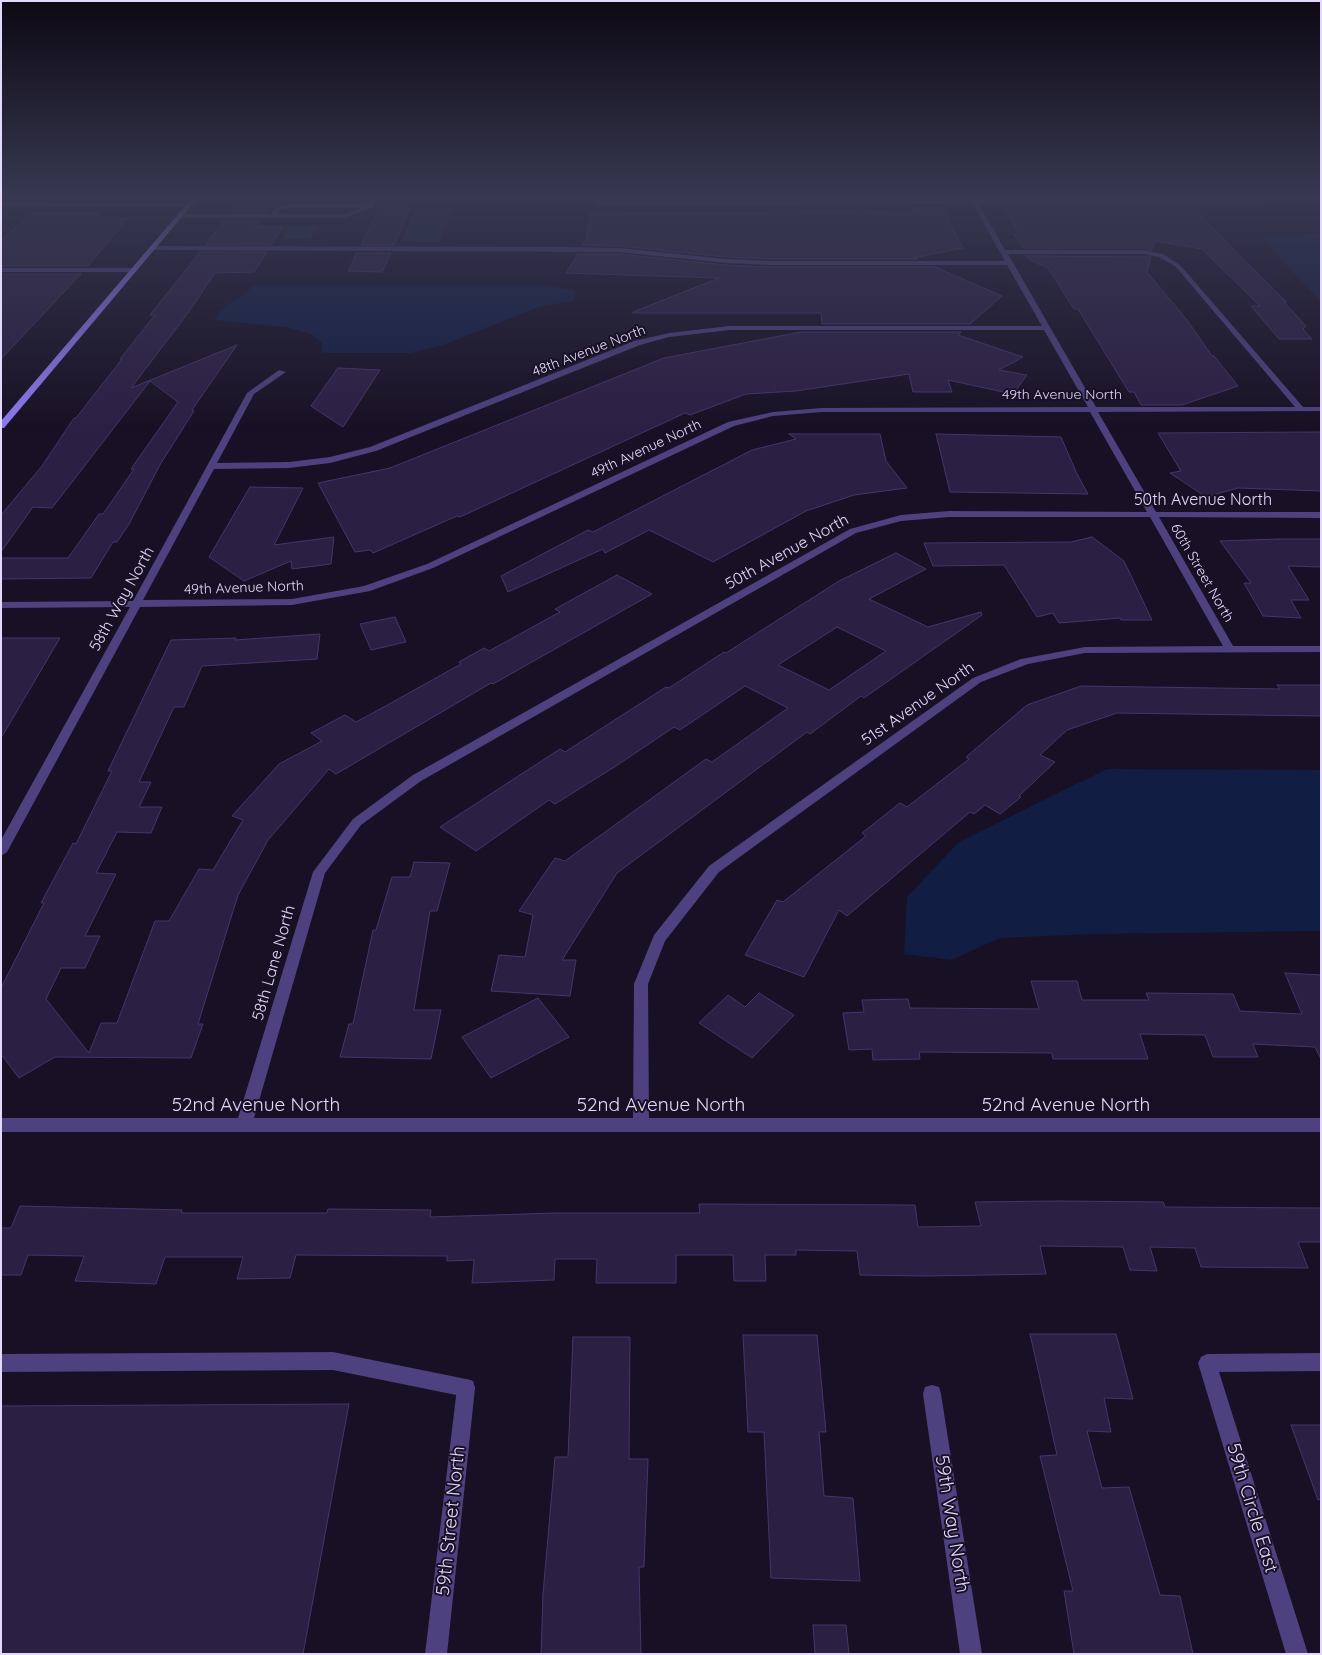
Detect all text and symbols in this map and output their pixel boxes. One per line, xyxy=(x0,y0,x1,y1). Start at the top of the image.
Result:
street label: 48th Avenue North xyxy=(530,322,648,380)
street label: 49th Avenue North xyxy=(1002,387,1122,403)
street label: 49th Avenue North xyxy=(588,416,704,482)
street label: 50th Avenue North xyxy=(1134,490,1272,510)
street label: 50th Avenue North xyxy=(722,510,852,594)
street label: 60th Street North xyxy=(1167,521,1237,625)
street label: 58th Way North xyxy=(85,543,159,655)
street label: 49th Avenue North xyxy=(184,578,304,598)
street label: 51st Avenue North xyxy=(858,658,978,750)
street label: 58th Lane North xyxy=(248,903,300,1023)
street label: 52nd Avenue North xyxy=(172,1094,340,1116)
street label: 52nd Avenue North xyxy=(577,1094,745,1116)
street label: 52nd Avenue North xyxy=(982,1094,1150,1116)
street label: 59th Circle East xyxy=(1221,1440,1283,1576)
street label: 59th Street North xyxy=(432,1445,470,1597)
street label: 59th Way North xyxy=(930,1454,974,1594)

